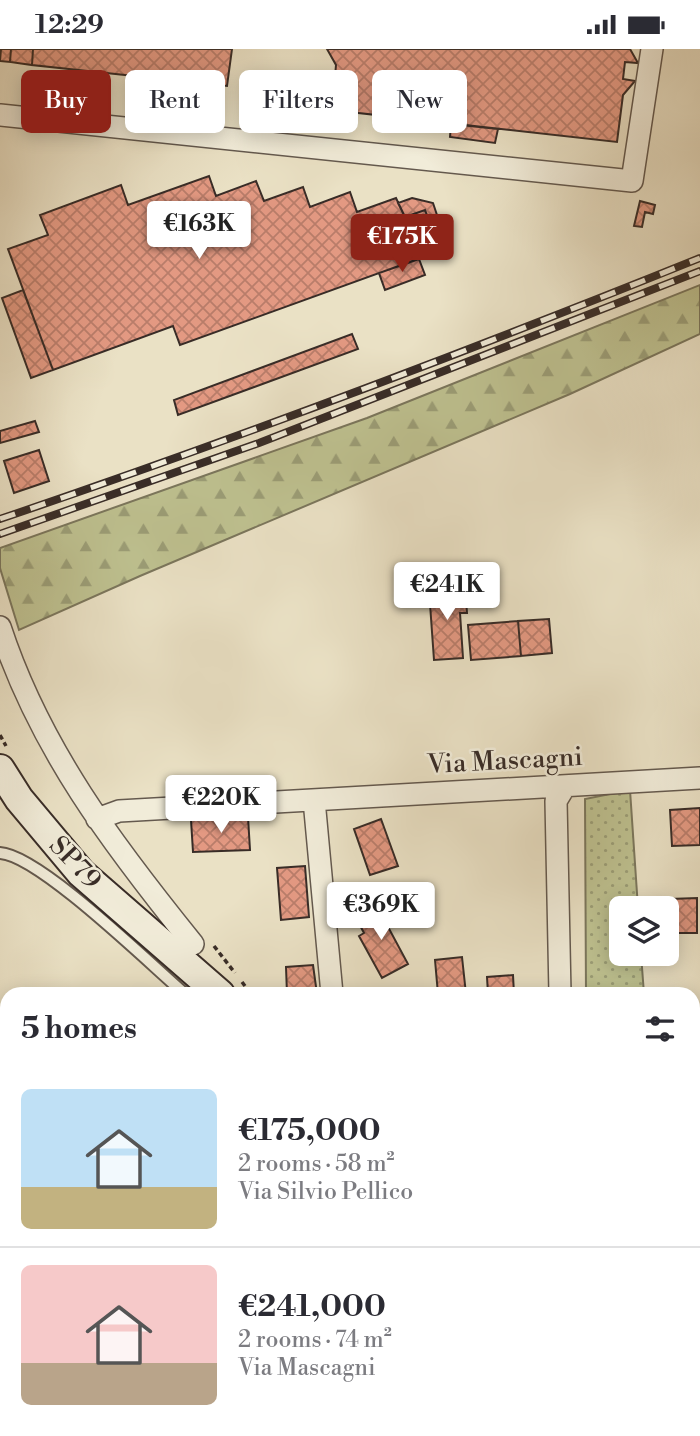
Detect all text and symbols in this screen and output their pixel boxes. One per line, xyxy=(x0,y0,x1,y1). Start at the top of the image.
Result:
text: 12:29 xyxy=(35,9,104,41)
chip: Buy xyxy=(21,70,111,133)
chip: Rent xyxy=(125,70,225,133)
chip: Filters xyxy=(239,70,358,133)
chip: New xyxy=(372,70,467,133)
pin: €163K xyxy=(150,201,248,261)
text: €163K xyxy=(163,210,235,238)
pin: €175K xyxy=(353,215,451,274)
text: €175K xyxy=(367,223,437,251)
pin: €241K xyxy=(398,563,496,622)
text: €241K xyxy=(410,571,484,599)
street label: Via Mascagni xyxy=(425,741,584,781)
pin: €220K xyxy=(172,775,270,835)
text: €220K xyxy=(181,784,261,812)
street label: SP79 xyxy=(42,830,108,896)
pin: €369K xyxy=(332,883,430,942)
text: €369K xyxy=(343,891,419,919)
map controls xyxy=(609,896,679,966)
button: layers xyxy=(609,896,679,966)
text: 5 homes xyxy=(21,1010,137,1048)
icon: filters xyxy=(641,1010,679,1048)
text: €175,000 xyxy=(238,1112,381,1150)
icon: home xyxy=(77,1117,161,1201)
text: 2 rooms · 58 m² xyxy=(238,1150,395,1178)
text: Via Silvio Pellico xyxy=(238,1178,413,1206)
text: €241,000 xyxy=(238,1288,386,1326)
icon: home xyxy=(77,1293,161,1377)
text: 2 rooms · 74 m² xyxy=(238,1326,392,1354)
text: Via Mascagni xyxy=(238,1354,376,1382)

